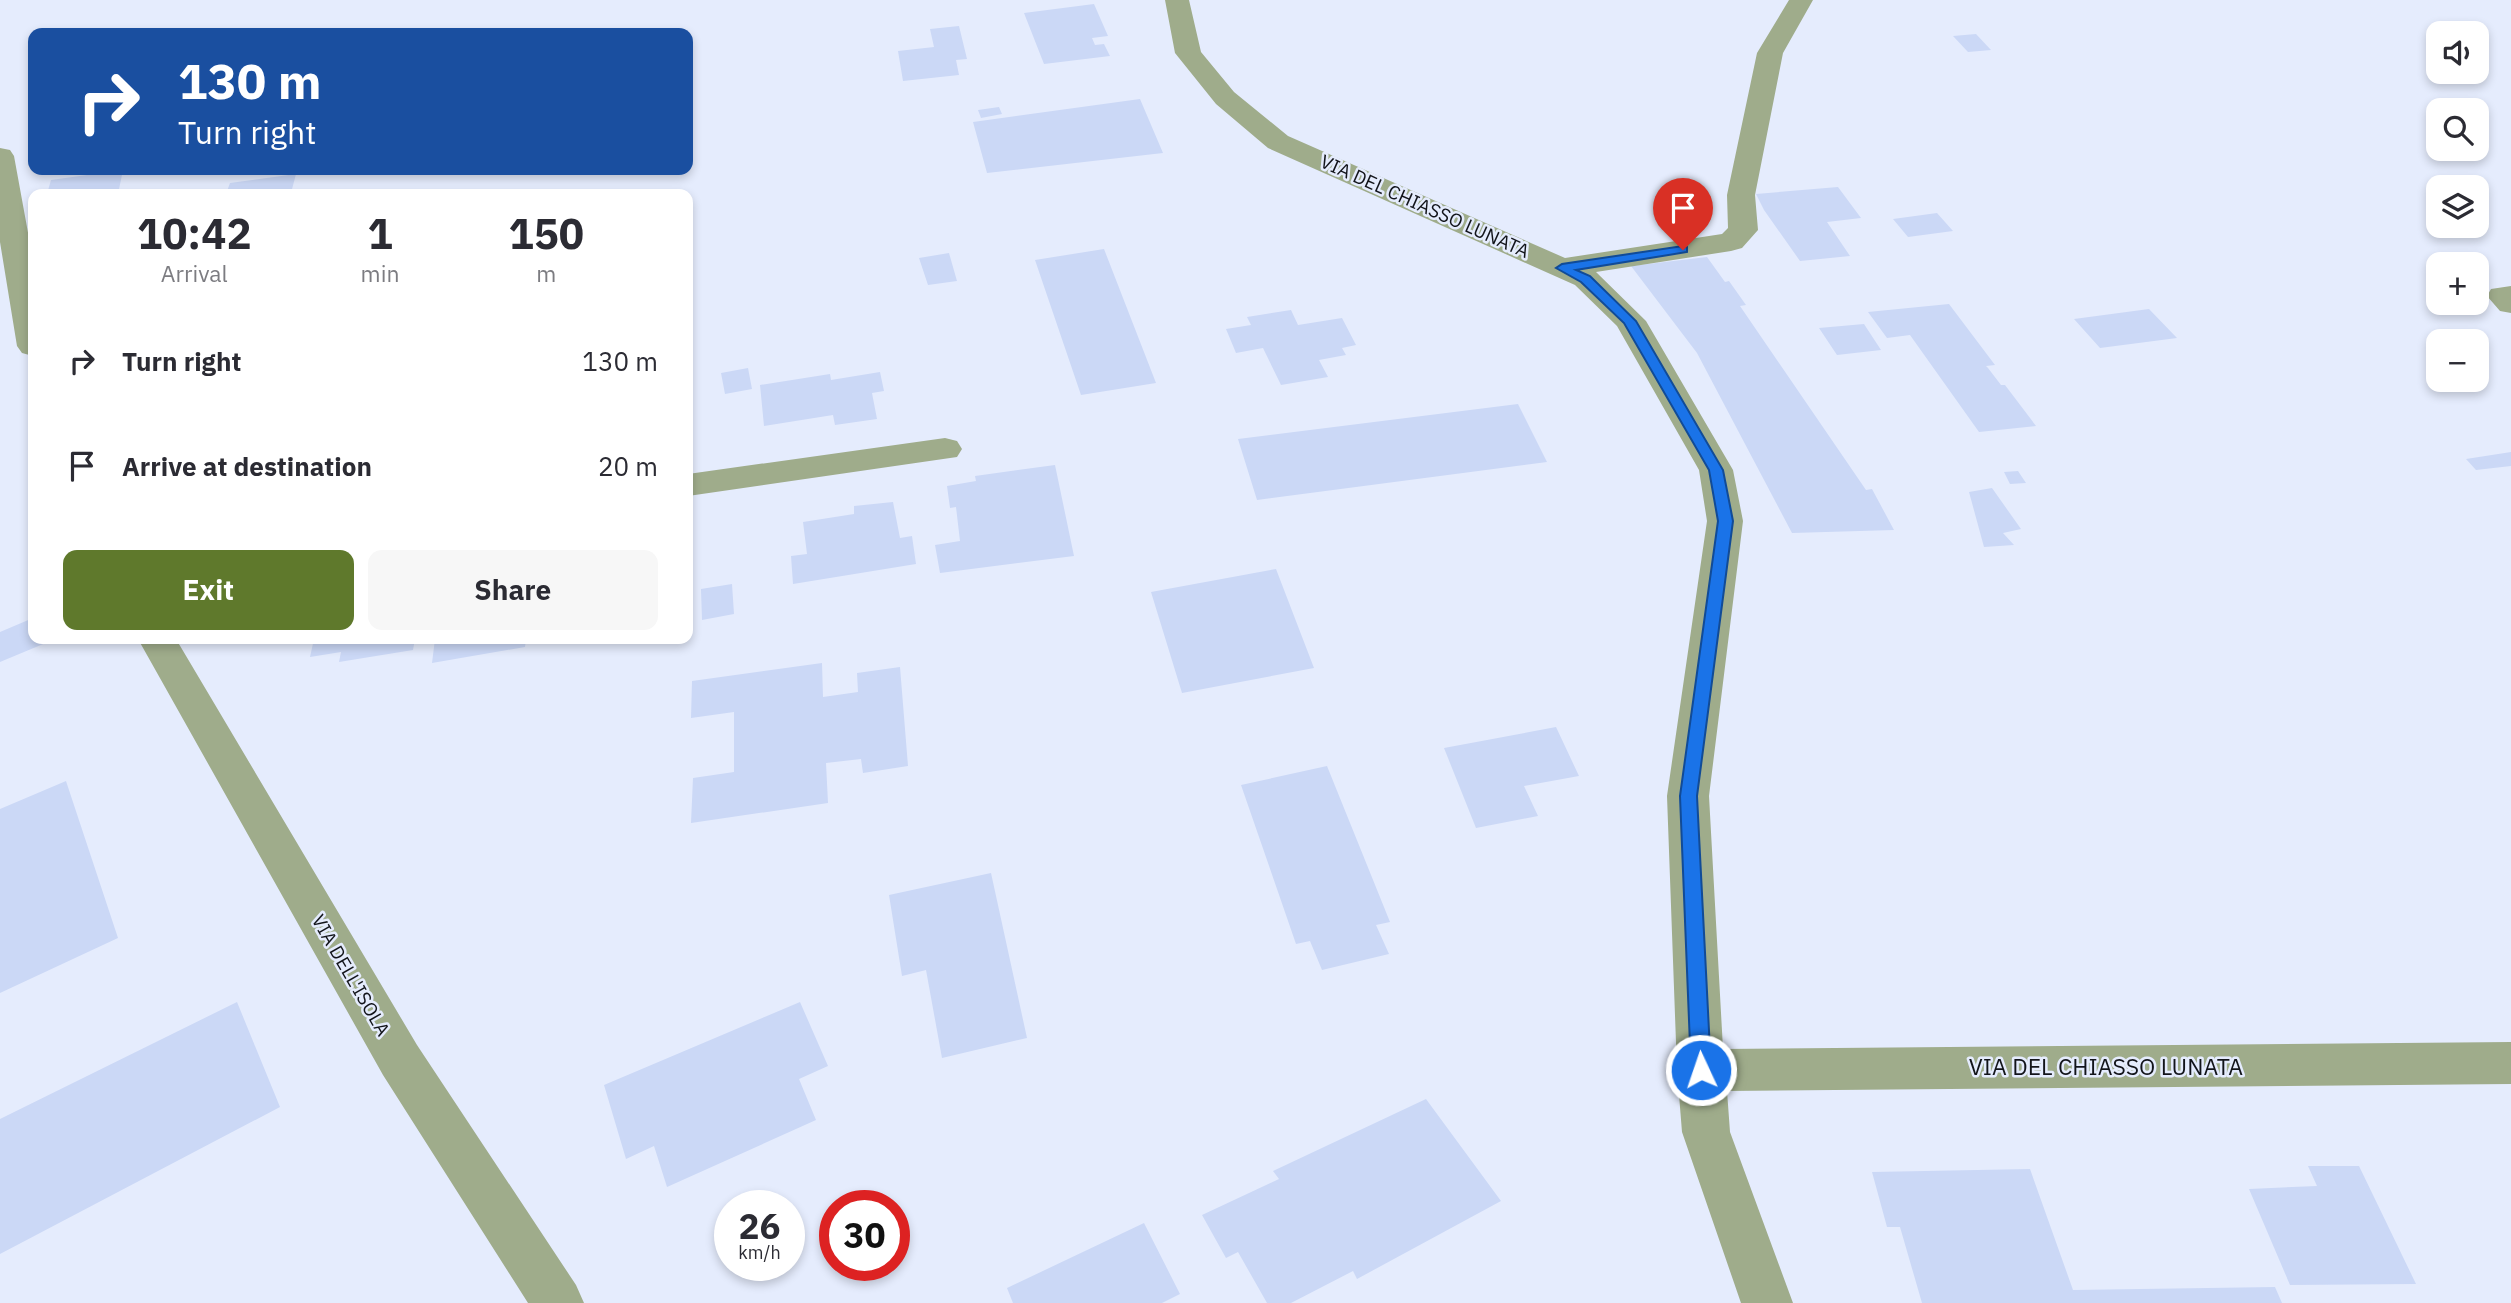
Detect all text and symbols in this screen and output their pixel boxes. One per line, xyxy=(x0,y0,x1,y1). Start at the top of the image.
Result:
map controls xyxy=(2426,21,2489,392)
button: sound xyxy=(2426,21,2489,84)
text: 130 m xyxy=(178,49,322,112)
icon: right xyxy=(63,56,154,147)
button: search xyxy=(2426,98,2489,161)
text: Turn right xyxy=(178,111,316,153)
street label: VIA DEL CHIASSO LUNATA xyxy=(1317,149,1533,263)
button: layers xyxy=(2426,175,2489,238)
pin xyxy=(1653,178,1713,250)
icon: arrive xyxy=(1664,189,1702,227)
text: 10:42 xyxy=(137,206,252,261)
text: 1 xyxy=(367,206,393,261)
text: 150 xyxy=(508,206,584,261)
button: + xyxy=(2426,252,2489,315)
text: Arrival xyxy=(161,258,228,288)
text: min xyxy=(361,258,399,288)
text: m xyxy=(536,258,556,288)
button: − xyxy=(2426,329,2489,392)
icon: right xyxy=(63,342,101,380)
text: Turn right xyxy=(122,344,241,378)
text: 130 m xyxy=(582,344,658,378)
icon: arrive xyxy=(63,447,101,485)
text: Arrive at destination xyxy=(122,449,372,483)
text: 20 m xyxy=(598,449,658,483)
button: Exit xyxy=(63,550,354,630)
button: Share xyxy=(368,550,658,630)
street label: VIA DELL'ISOLA xyxy=(307,910,395,1040)
position arrow xyxy=(1664,1033,1738,1107)
street label: VIA DEL CHIASSO LUNATA xyxy=(1969,1051,2243,1081)
speed limit sign: 30 xyxy=(819,1190,910,1281)
text: 26 xyxy=(738,1203,781,1249)
text: km/h xyxy=(738,1241,781,1264)

